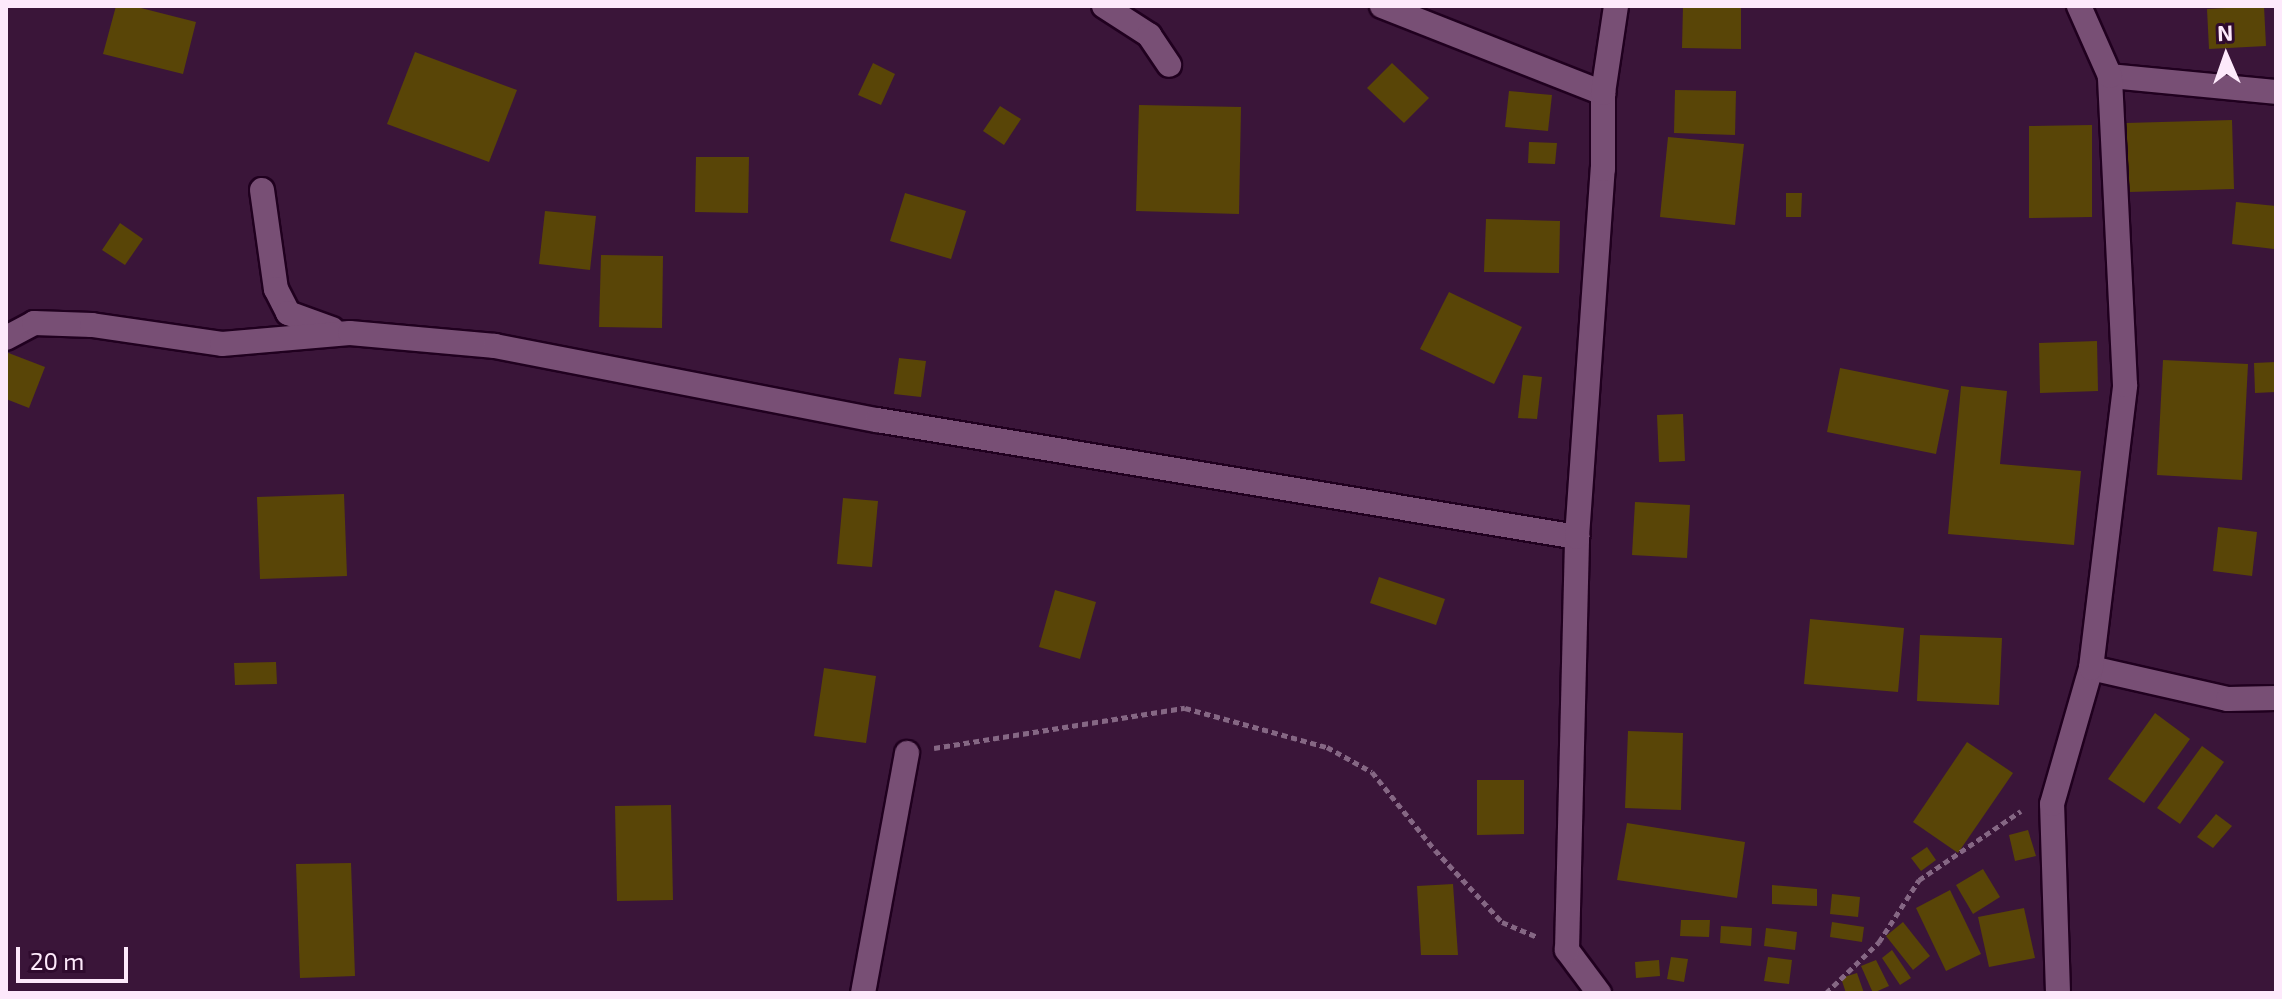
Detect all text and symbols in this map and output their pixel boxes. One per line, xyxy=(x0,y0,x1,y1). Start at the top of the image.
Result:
north arrow xyxy=(2186,16,2266,96)
text: N xyxy=(2217,19,2234,45)
scale bar xyxy=(20,931,132,981)
text: 20 m xyxy=(30,946,84,975)

